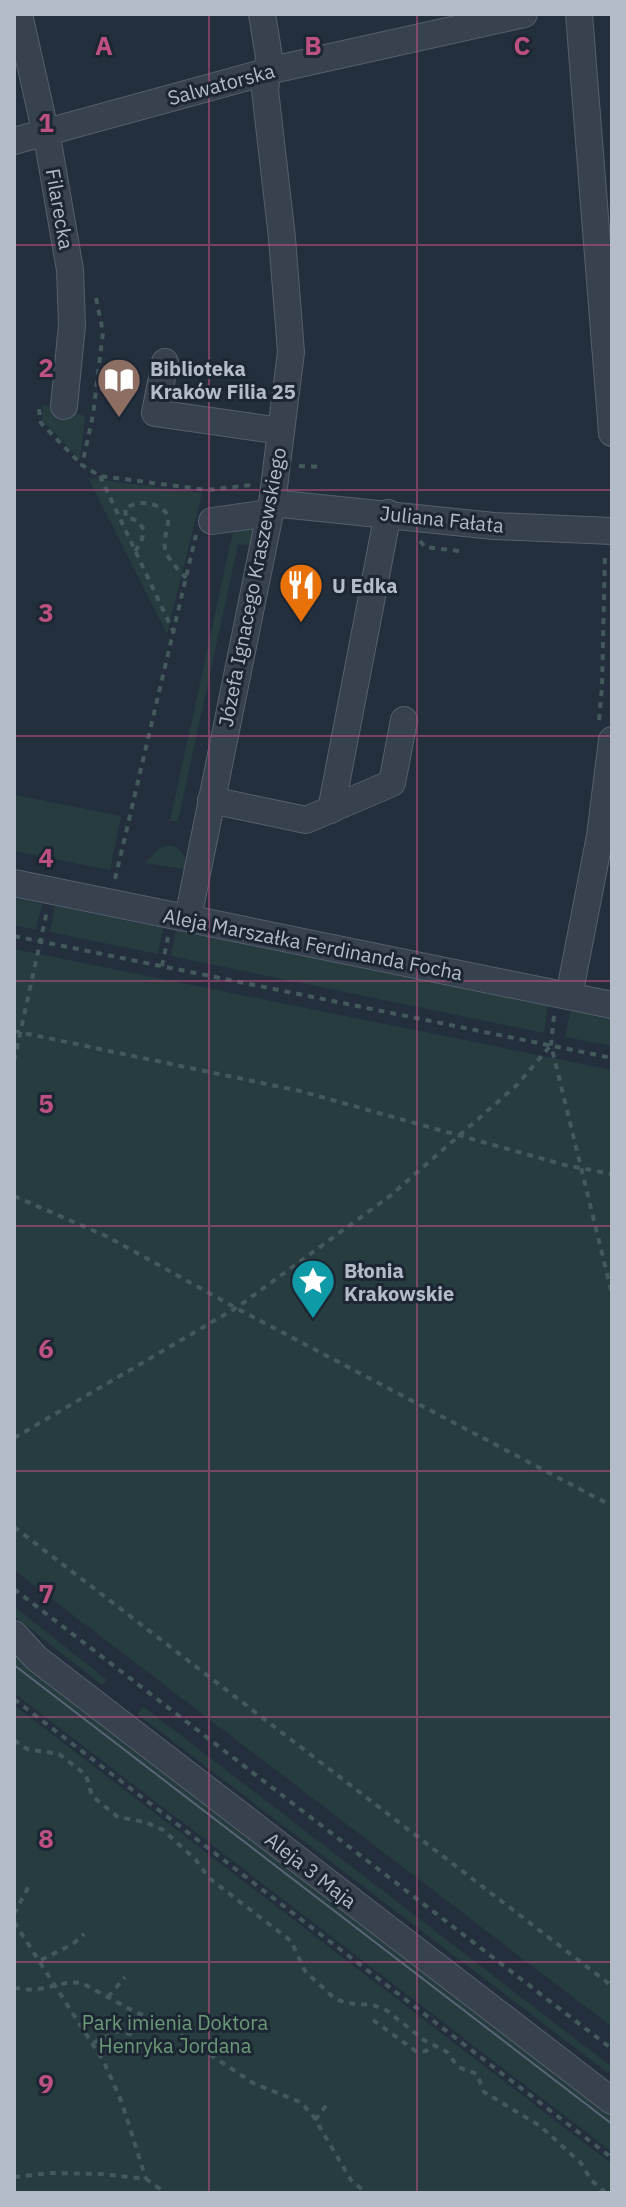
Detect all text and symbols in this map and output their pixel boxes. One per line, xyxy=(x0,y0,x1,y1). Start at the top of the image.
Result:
text: A xyxy=(95,28,113,62)
text: B xyxy=(304,28,322,62)
text: C xyxy=(514,28,531,62)
street label: Salwatorska xyxy=(164,57,278,111)
text: 1 xyxy=(38,105,54,139)
street label: Filarecka xyxy=(40,166,80,252)
text: 2 xyxy=(38,350,54,384)
place label: Biblioteka Kraków Filia 25 xyxy=(150,355,296,405)
library icon: Biblioteka Kraków Filia 25 xyxy=(95,356,143,419)
street label: Józefa Ignacego Kraszewskiego xyxy=(212,445,292,729)
street label: Juliana Fałata xyxy=(379,499,506,539)
restaurant icon: U Edka xyxy=(277,561,325,624)
place label: U Edka xyxy=(332,572,398,599)
text: 3 xyxy=(38,595,54,629)
text: 4 xyxy=(38,840,54,874)
street label: Aleja Marszałka Ferdinanda Focha xyxy=(161,902,465,986)
text: 5 xyxy=(38,1086,54,1120)
place icon: Błonia Krakowskie xyxy=(289,1257,337,1320)
place label: Błonia Krakowskie xyxy=(344,1257,454,1307)
text: 6 xyxy=(38,1331,54,1365)
text: 7 xyxy=(38,1576,54,1610)
text: 8 xyxy=(38,1821,54,1855)
street label: Aleja 3 Maja xyxy=(260,1826,362,1914)
park label: Park imienia Doktora Henryka Jordana xyxy=(82,2009,269,2059)
text: 9 xyxy=(38,2066,54,2100)

